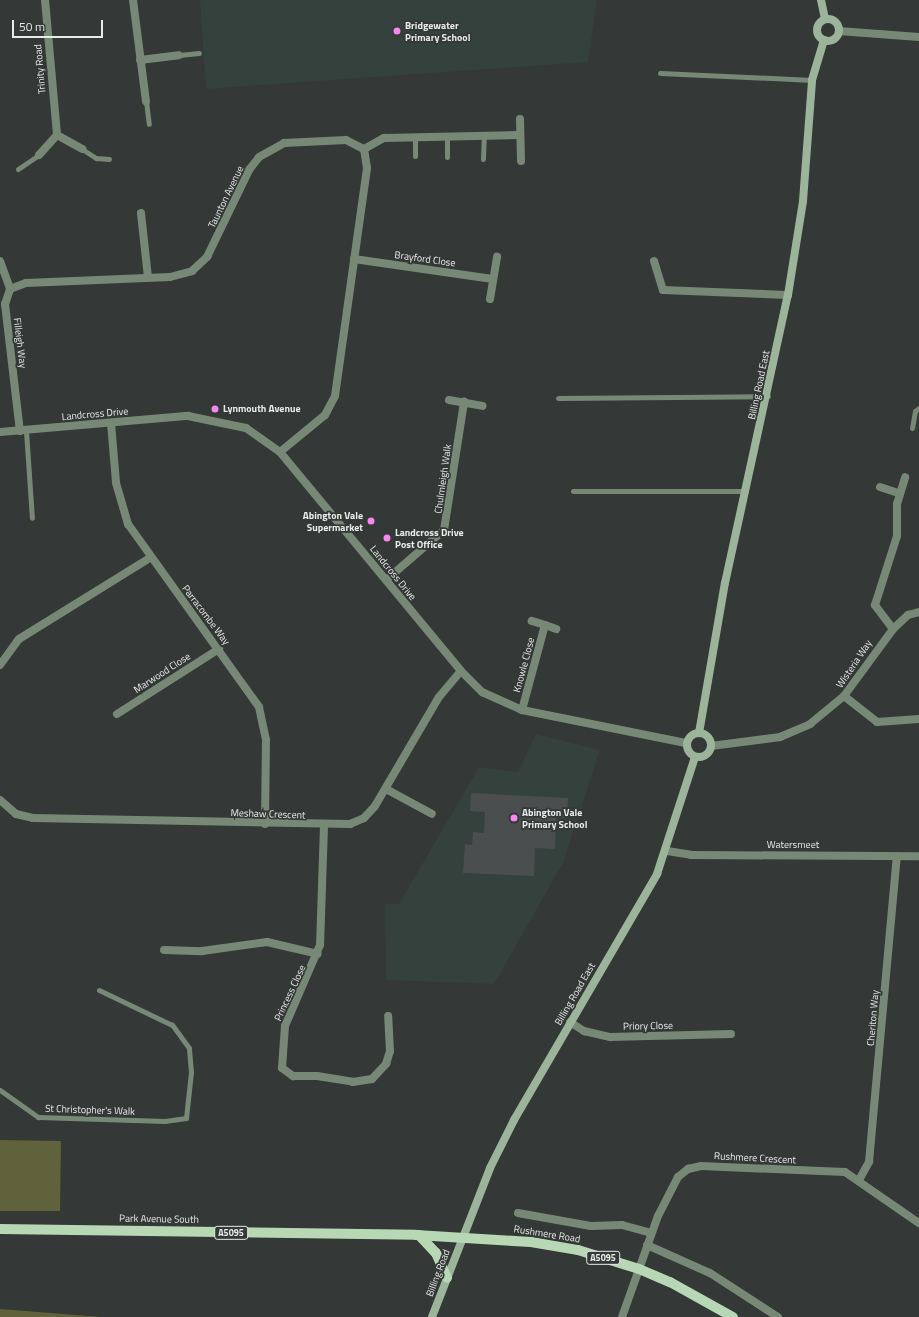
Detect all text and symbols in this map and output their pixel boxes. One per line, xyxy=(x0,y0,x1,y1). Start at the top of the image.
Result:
scale bar xyxy=(14,12,105,38)
text: 50 m xyxy=(19,17,45,36)
place label: Bridgewater Primary School xyxy=(405,19,470,42)
marker: Bridgewater Primary School xyxy=(392,26,402,36)
street label: Trinity Road xyxy=(32,44,48,94)
street label: Taunton Avenue xyxy=(206,164,246,230)
street label: Brayford Close xyxy=(394,249,456,269)
street label: Filleigh Way xyxy=(11,317,29,369)
street label: Billing Road East xyxy=(746,349,772,421)
place label: Lynmouth Avenue xyxy=(223,403,301,415)
marker: Lynmouth Avenue xyxy=(210,404,220,414)
street label: Landcross Drive xyxy=(61,405,129,423)
street label: Chulmleigh Walk xyxy=(432,444,454,514)
place label: Abington Vale Supermarket xyxy=(303,509,363,532)
marker: Abington Vale Supermarket xyxy=(366,516,376,526)
place label: Landcross Drive Post Office xyxy=(395,526,464,550)
marker: Landcross Drive Post Office xyxy=(382,533,392,543)
street label: Landcross Drive xyxy=(367,543,419,603)
street label: Parracombe Way xyxy=(180,583,232,647)
street label: Knowle Close xyxy=(511,636,537,694)
street label: Wisteria Way xyxy=(833,638,875,690)
street label: Marwood Close xyxy=(131,650,193,696)
place label: Abington Vale Primary School xyxy=(522,806,587,830)
street label: Meshaw Crescent xyxy=(230,807,306,821)
marker: Abington Vale Primary School xyxy=(509,813,519,823)
street label: Watersmeet xyxy=(767,839,819,851)
street label: Billing Road East xyxy=(552,961,598,1027)
street label: Princess Close xyxy=(272,963,308,1023)
street label: Cheriton Way xyxy=(865,989,881,1047)
street label: Priory Close xyxy=(623,1020,673,1032)
street label: St Christopher's Walk xyxy=(45,1102,135,1118)
street label: Rushmere Crescent xyxy=(714,1150,796,1166)
street label: Park Avenue South xyxy=(119,1212,199,1226)
street label: Rushmere Road xyxy=(513,1223,581,1245)
road number: A5095 xyxy=(214,1226,248,1240)
street label: Billing Road xyxy=(424,1248,452,1298)
road number: A5095 xyxy=(586,1251,620,1265)

